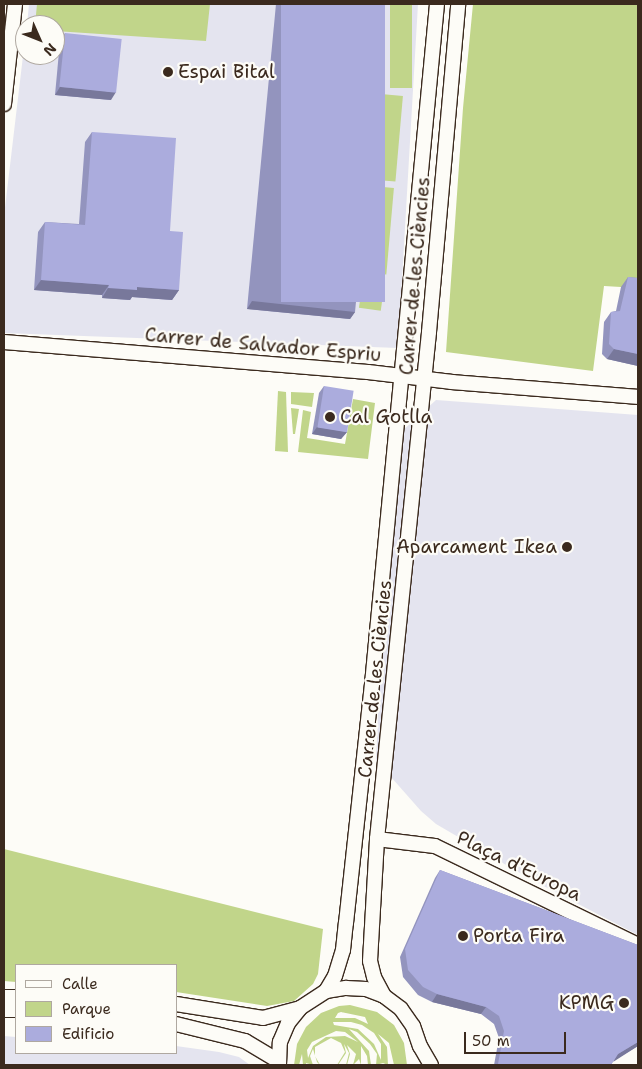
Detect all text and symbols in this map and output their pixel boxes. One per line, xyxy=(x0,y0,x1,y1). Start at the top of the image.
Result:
north arrow xyxy=(15,15,65,65)
text: N xyxy=(40,39,60,60)
place label: Espai Bital xyxy=(178,61,275,83)
marker: Espai Bital xyxy=(162,66,174,78)
street label: Carrer de les Ciències xyxy=(395,176,435,376)
street label: Carrer de Salvador Espriu xyxy=(144,323,382,367)
place label: Cal Gotlla xyxy=(340,406,432,428)
marker: Cal Gotlla xyxy=(324,411,336,423)
place label: Aparcament Ikea xyxy=(396,536,557,558)
marker: Aparcament Ikea xyxy=(561,541,573,553)
street label: Carrer de les Ciències xyxy=(353,579,397,779)
street label: Plaça d'Europa xyxy=(453,826,585,906)
place label: Porta Fira xyxy=(473,925,564,947)
marker: Porta Fira xyxy=(457,930,469,942)
legend xyxy=(15,964,178,1054)
text: Calle xyxy=(62,974,98,994)
place label: KPMG xyxy=(559,992,614,1014)
marker: KPMG xyxy=(618,997,630,1009)
text: Parque xyxy=(62,999,111,1019)
scale bar xyxy=(467,1022,570,1054)
text: Edificio xyxy=(62,1024,114,1044)
text: 50 m xyxy=(472,1031,510,1051)

